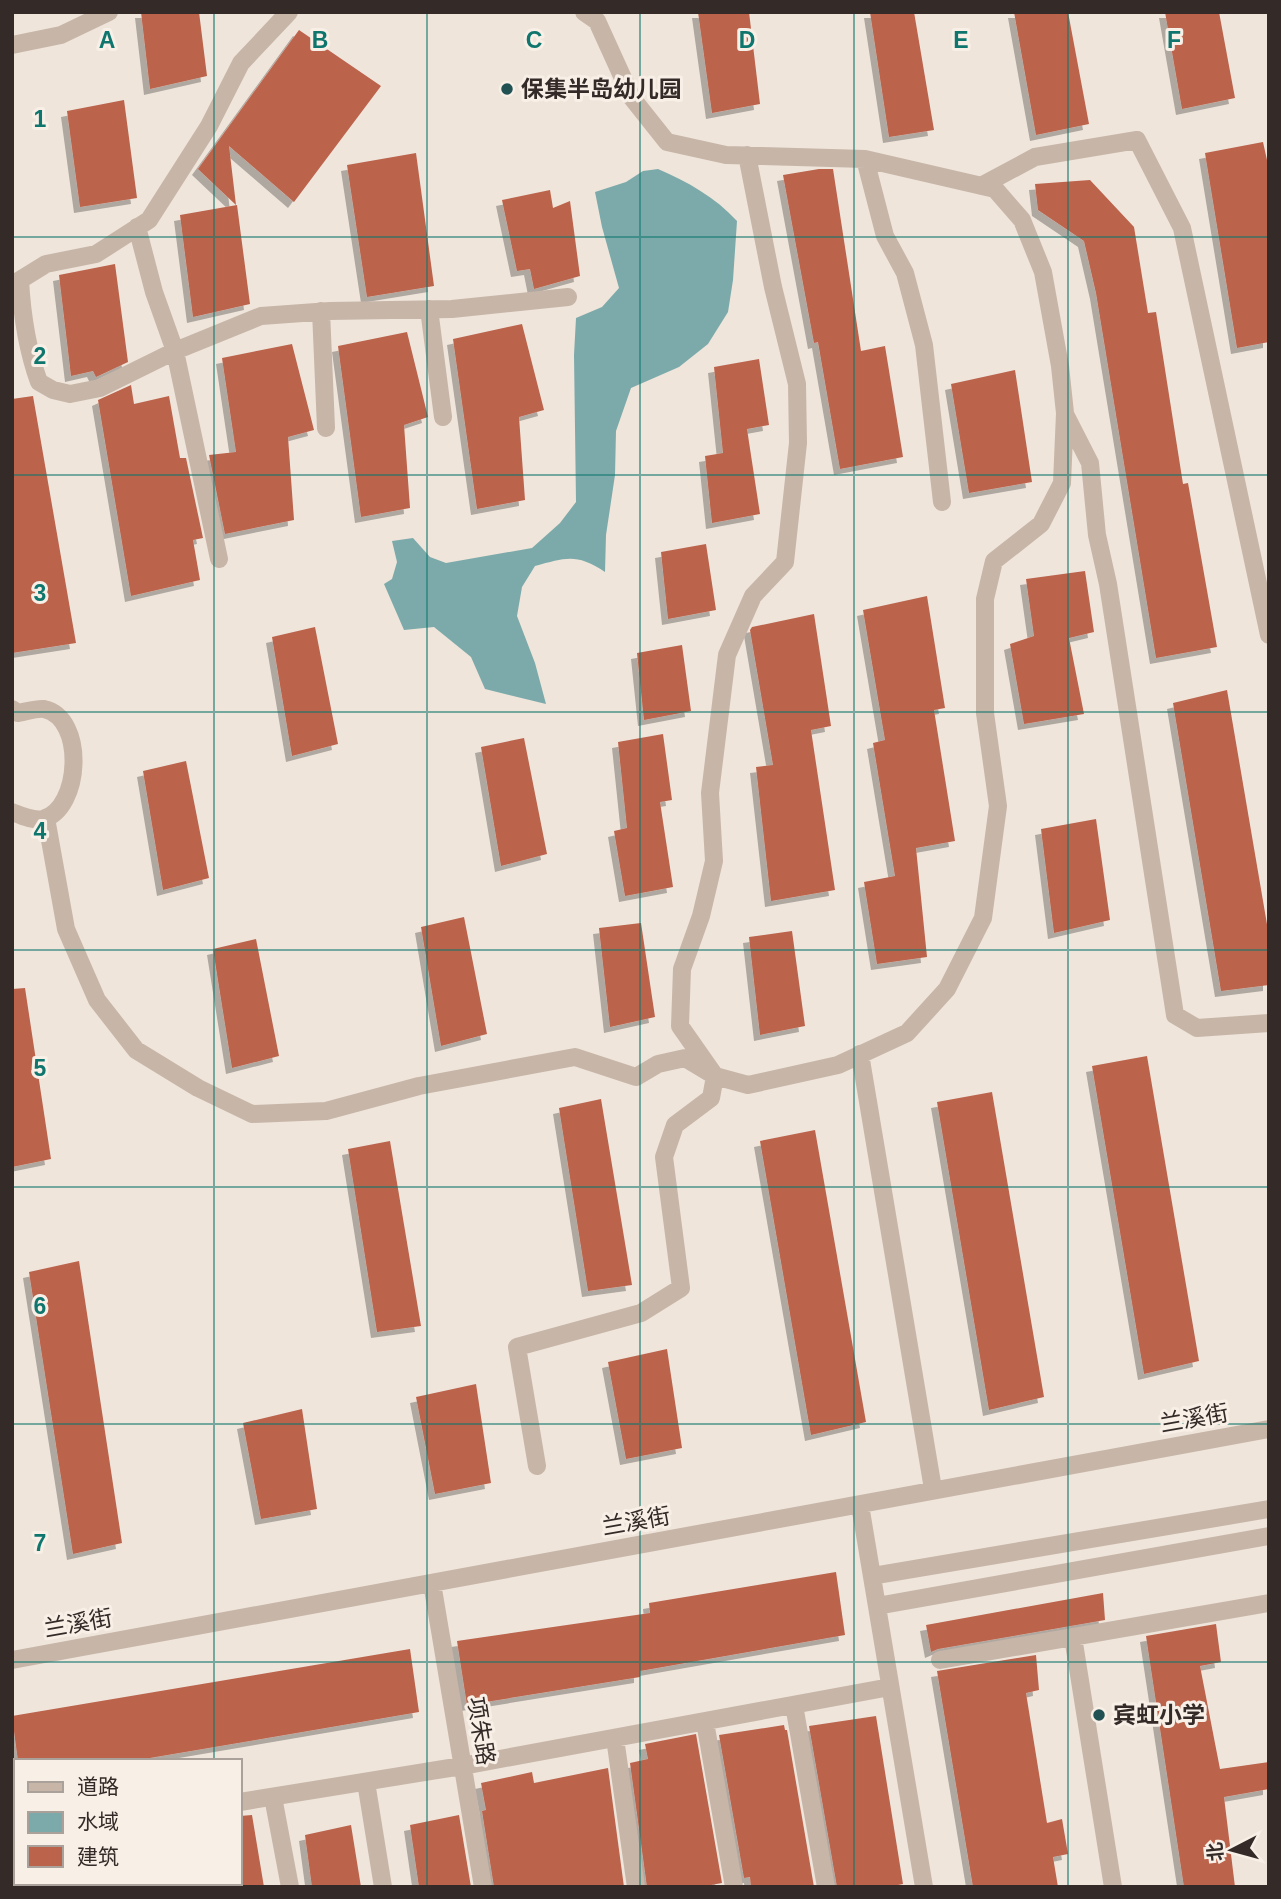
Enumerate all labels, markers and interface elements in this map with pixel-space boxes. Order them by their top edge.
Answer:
text: A [99,27,115,53]
text: B [312,27,328,53]
text: C [526,27,542,53]
text: D [739,27,755,53]
text: E [953,27,969,53]
text: F [1167,27,1181,53]
place label: 保集半岛幼儿园 [521,76,682,102]
marker: 保集半岛幼儿园 [499,81,515,97]
text: 1 [34,106,47,132]
text: 2 [34,343,46,369]
text: 3 [34,580,46,606]
text: 4 [34,818,47,844]
text: 5 [34,1055,47,1081]
text: 6 [34,1293,46,1319]
street label: 兰溪街 [1158,1399,1230,1437]
street label: 兰溪街 [600,1502,672,1540]
text: 7 [34,1530,46,1556]
street label: 兰溪街 [42,1604,114,1642]
street label: 项朱路 [463,1695,499,1767]
place label: 宾虹小学 [1113,1702,1205,1728]
marker: 宾虹小学 [1091,1707,1107,1723]
legend [14,1759,242,1885]
text: 道路 [77,1775,119,1798]
text: 水域 [77,1810,119,1833]
north arrow [1197,1815,1267,1885]
text: 北 [1204,1841,1227,1862]
text: 建筑 [77,1845,119,1868]

